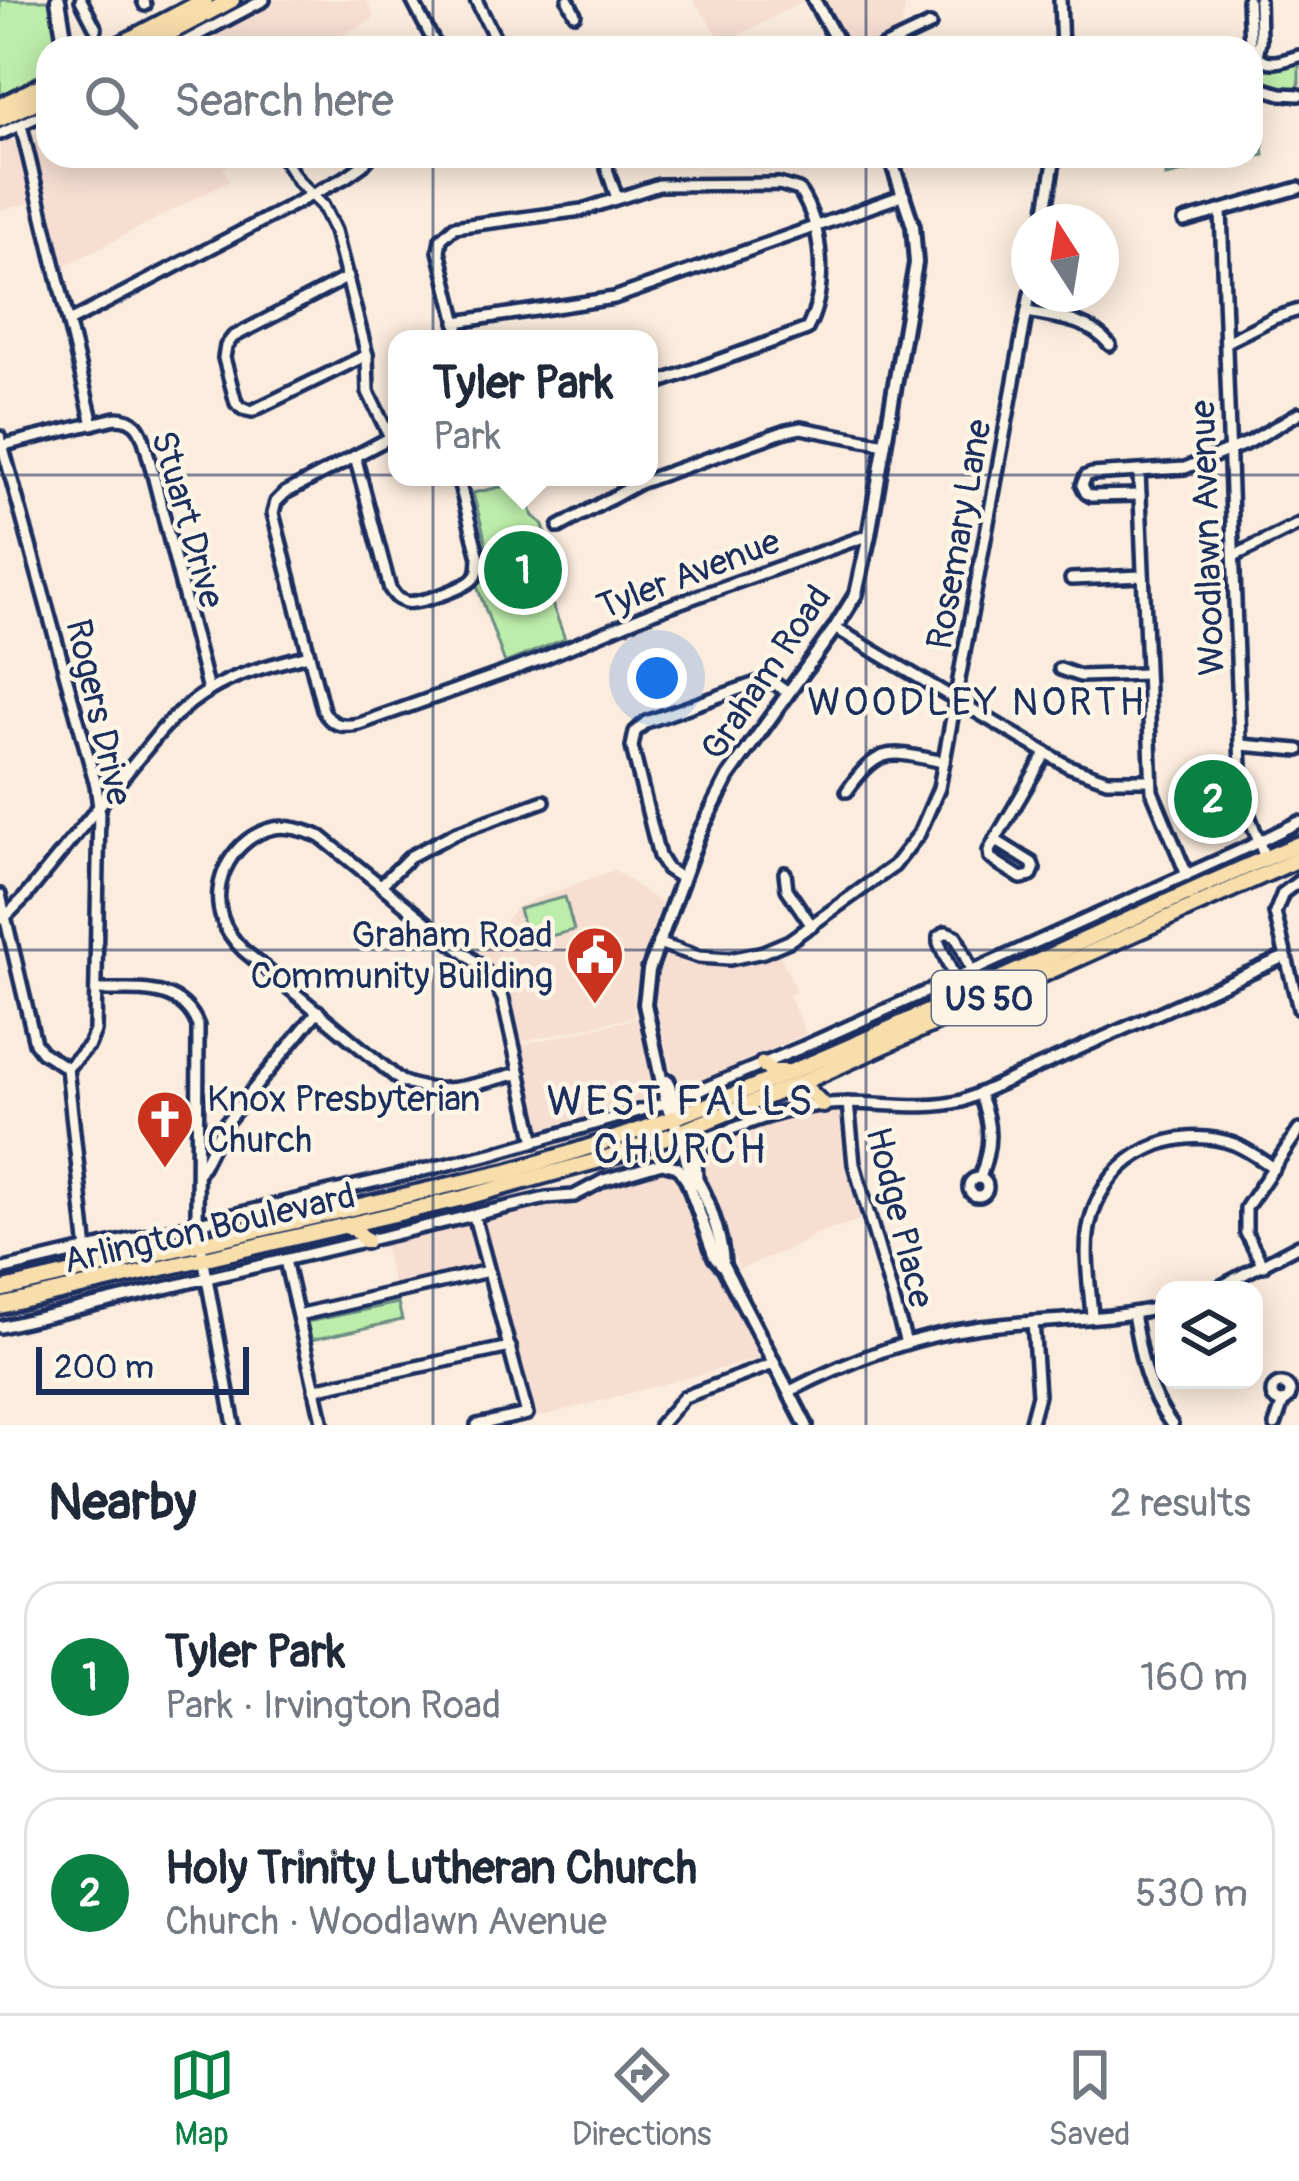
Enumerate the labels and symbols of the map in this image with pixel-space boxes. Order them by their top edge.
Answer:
north arrow [1011,204,1119,312]
street label: Woodlawn Avenue [1180,399,1235,676]
street label: Rosemary Lane [917,416,1002,653]
street label: Stuart Drive [141,426,234,614]
street label: Tyler Avenue [591,519,786,630]
pin: 1 [484,525,562,615]
street label: Graham Road [691,577,841,769]
street label: Rogers Drive [55,615,142,810]
your location [627,648,687,708]
district label: WOODLEY NORTH [807,678,1147,727]
pin: 2 [1174,754,1252,844]
place label: Graham Road Community Building [250,913,553,999]
public building icon: Graham Road Community Building [564,924,626,1006]
road number: US 50 [932,971,1046,1025]
district label: WEST FALLS CHURCH [546,1076,816,1176]
place label: Knox Presbyterian Church [207,1077,480,1163]
church icon: Knox Presbyterian Church [134,1088,196,1170]
street label: Hodge Place [855,1122,944,1313]
street label: Arlington Boulevard [59,1173,359,1284]
scale bar [36,1341,249,1394]

